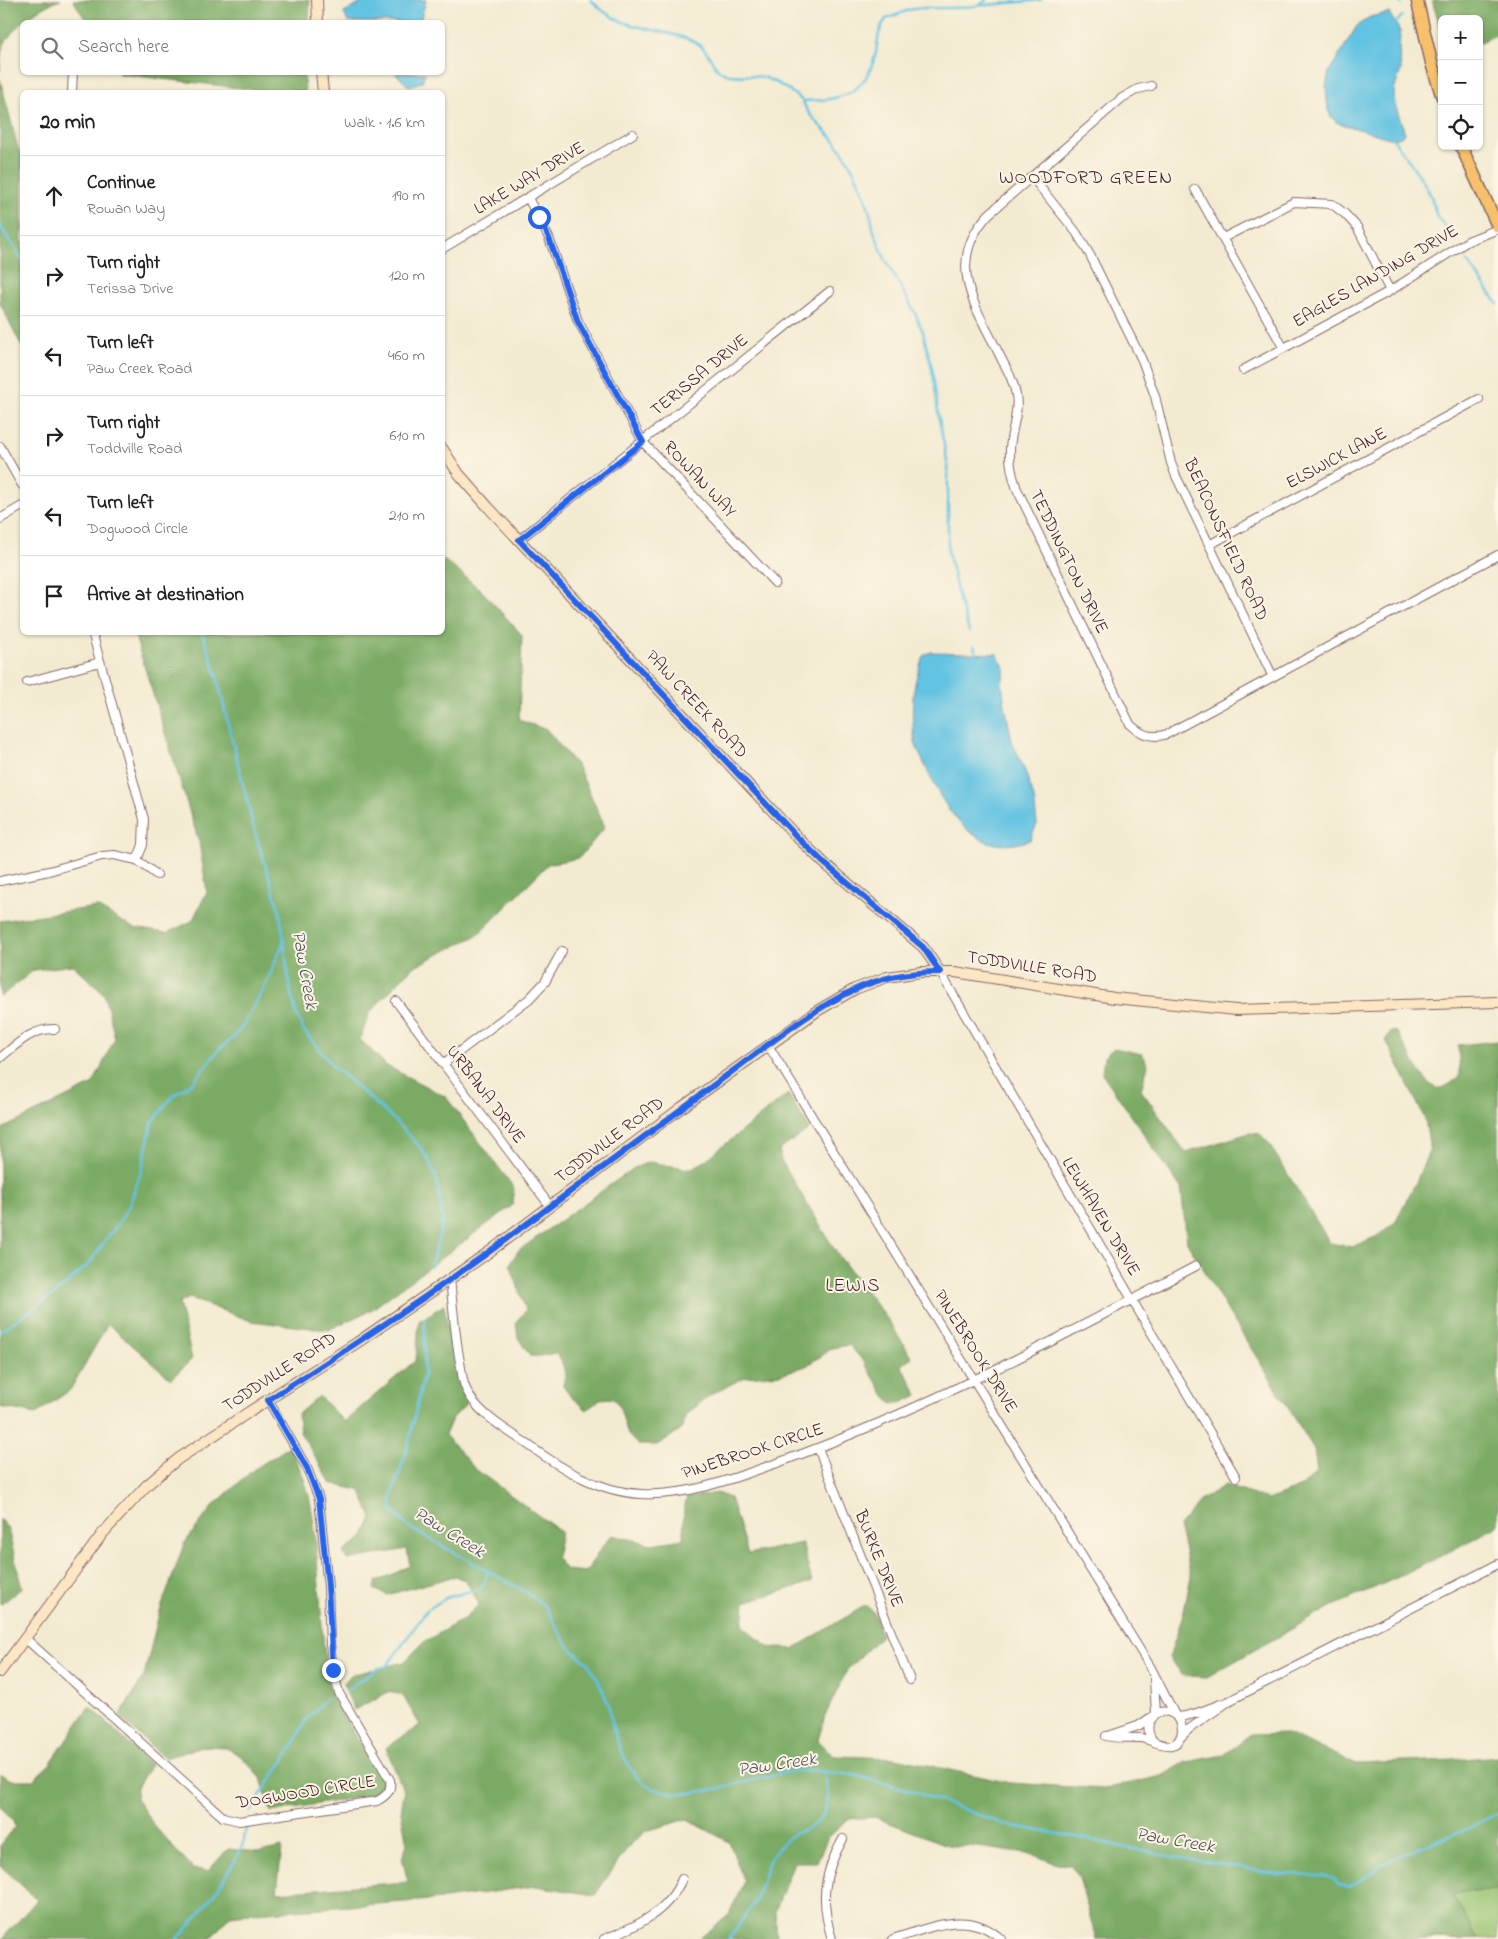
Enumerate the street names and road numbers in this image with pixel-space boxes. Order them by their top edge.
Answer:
street label: LAKE WAY DRIVE [470,136,591,222]
street label: EAGLES LANDING DRIVE [1288,219,1464,335]
street label: TERISSA DRIVE [645,328,755,424]
street label: ELSWICK LANE [1282,421,1392,497]
street label: ROWAN WAY [656,436,742,525]
street label: BEACONSFIELD ROAD [1176,454,1274,625]
street label: TEDDINGTON DRIVE [1022,486,1114,638]
street label: PAW CREEK ROAD [639,645,753,765]
street label: TODDVILLE ROAD [965,945,1099,991]
street label: URBANA DRIVE [439,1040,531,1150]
street label: TODDVILLE ROAD [550,1091,670,1191]
street label: LEWHAVEN DRIVE [1054,1153,1146,1282]
street label: PINEBROOK DRIVE [926,1285,1024,1419]
street label: TODDVILLE ROAD [218,1326,342,1420]
street label: PINEBROOK CIRCLE [679,1417,827,1487]
street label: BURKE DRIVE [846,1505,909,1612]
street label: DOGWOOD CIRCLE [233,1769,378,1817]

